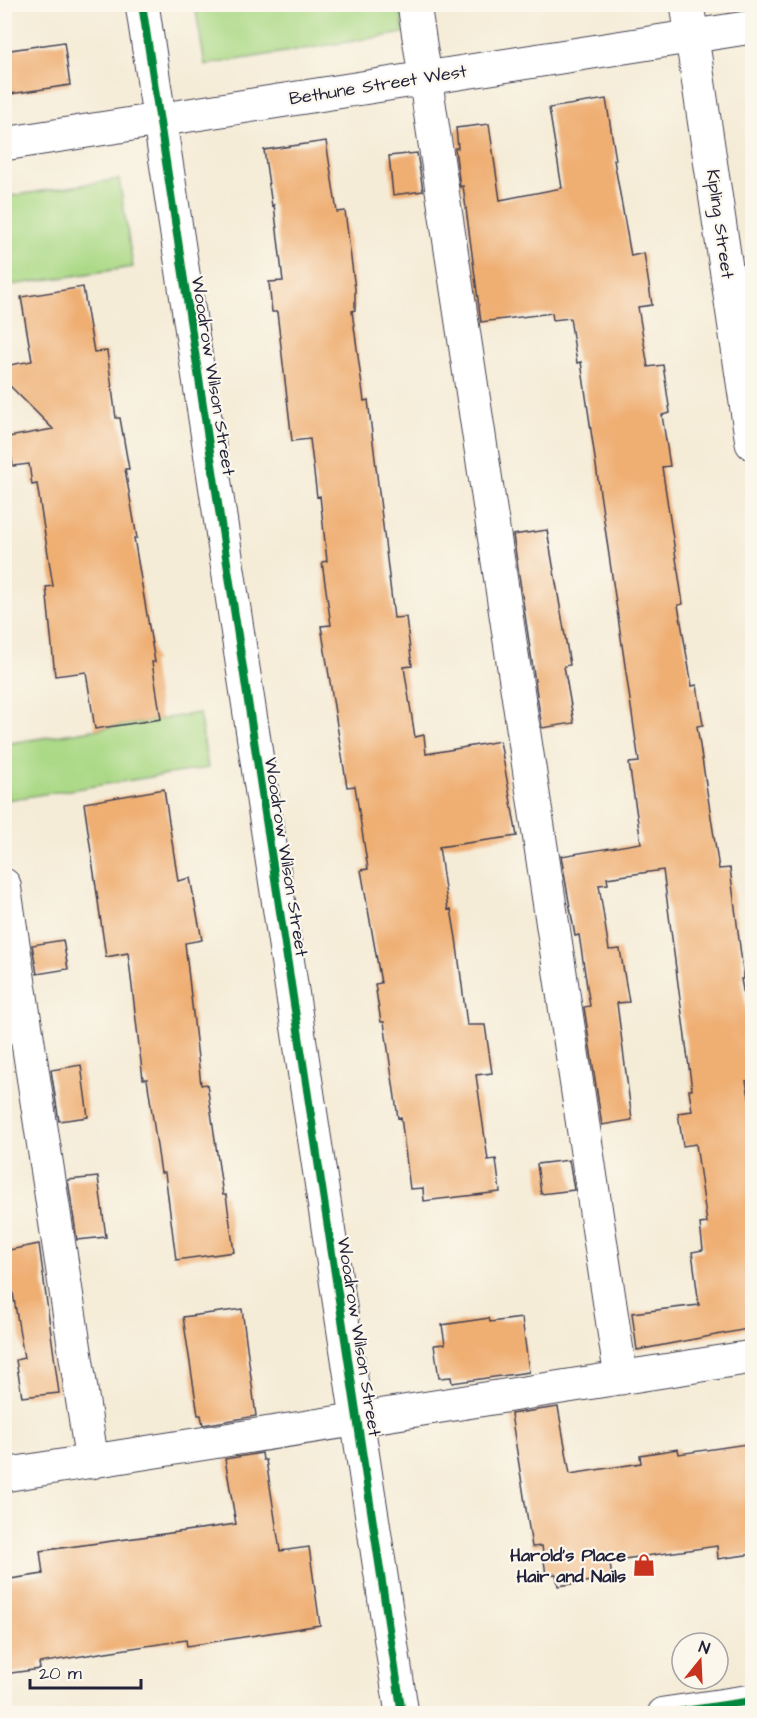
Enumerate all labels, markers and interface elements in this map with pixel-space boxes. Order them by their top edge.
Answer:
street label: Bethune Street West [287,58,469,111]
street label: Kipling Street [699,168,740,281]
street label: Woodrow Wilson Street [185,274,241,478]
street label: Woodrow Wilson Street [258,755,314,959]
street label: Woodrow Wilson Street [331,1235,387,1439]
place label: Harold's Place Hair and Nails [510,1543,626,1589]
shop icon: Harold's Place Hair and Nails [631,1552,657,1578]
north arrow [670,1631,730,1691]
text: N [696,1636,712,1660]
scale bar [30,1652,141,1690]
text: 20 m [39,1661,82,1686]

